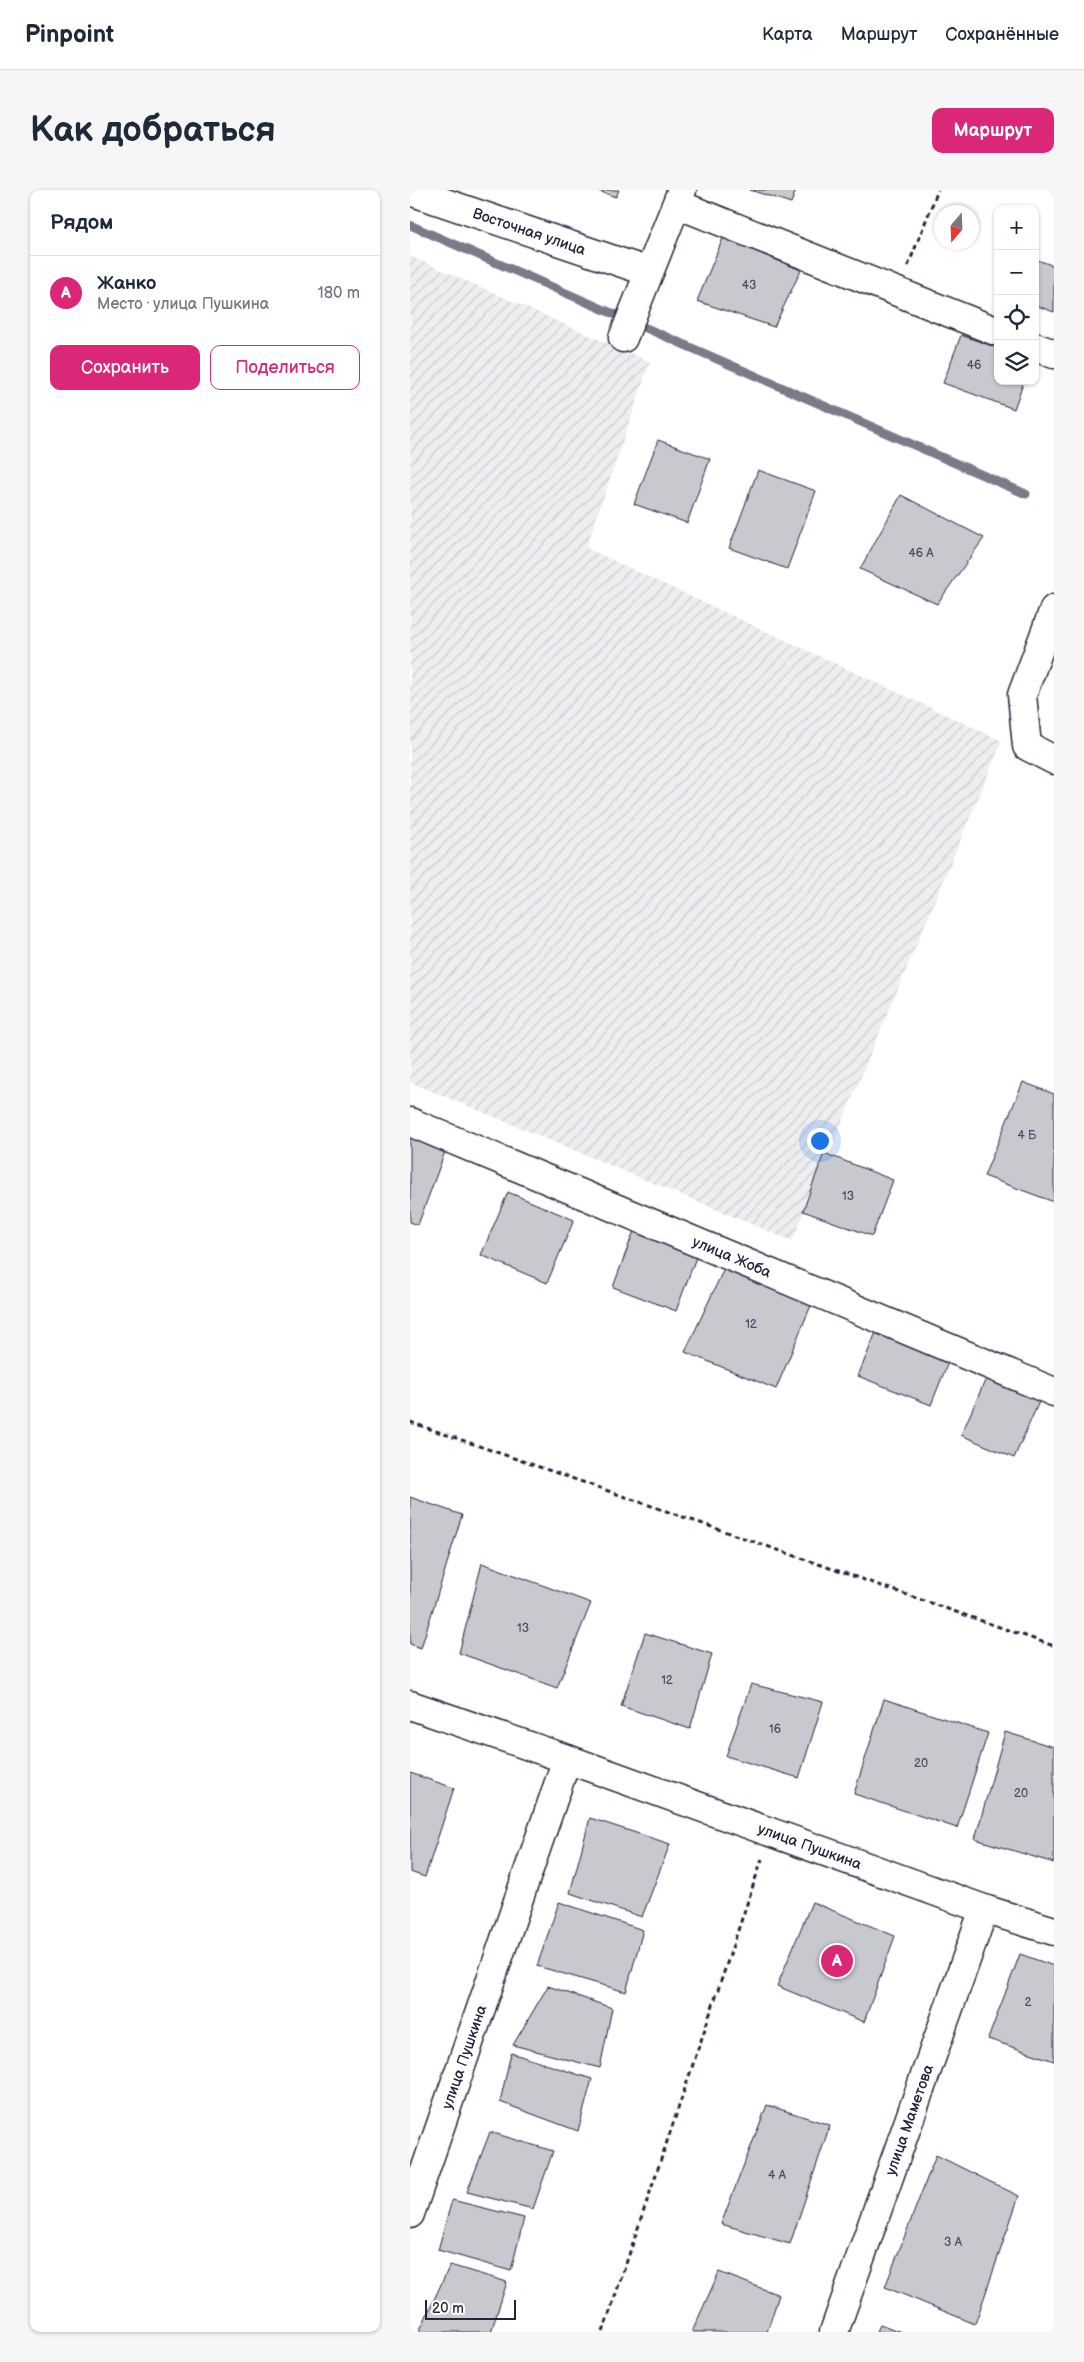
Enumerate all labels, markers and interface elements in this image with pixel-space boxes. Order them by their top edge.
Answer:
text: Pinpoint [25,20,114,49]
text: Карта [762,24,813,45]
text: Маршрут [841,24,917,45]
text: Сохранённые [945,24,1059,45]
button: Маршрут [932,108,1054,153]
text: Как добраться [30,109,276,152]
street label: Восточная улица [470,203,589,259]
north arrow [934,205,979,250]
map controls [994,205,1039,385]
button: + [994,205,1039,250]
text: Рядом [50,210,113,235]
button: − [994,250,1039,295]
text: Жанко [97,272,156,295]
house number: 43 [742,278,756,293]
text: A [61,284,71,303]
text: 180 m [318,284,360,303]
text: Место · улица Пушкина [97,295,269,314]
button: locate [994,295,1039,340]
button: layers [994,340,1039,385]
button: Сохранить [50,345,200,390]
button: Поделиться [210,345,360,390]
house number: 46 [967,358,981,373]
house number: 46 А [908,546,934,561]
your location [807,1128,833,1154]
house number: 4 Б [1018,1128,1037,1143]
house number: 13 [842,1189,854,1204]
street label: улица Жоба [690,1232,774,1282]
house number: 12 [745,1317,757,1332]
house number: 13 [517,1621,529,1636]
house number: 12 [661,1673,673,1688]
house number: 16 [769,1722,781,1737]
house number: 20 [914,1756,928,1771]
house number: 20 [1014,1786,1028,1801]
street label: улица Пушкина [755,1819,864,1874]
pin: A [821,1942,853,1980]
house number: 2 [1024,1995,1032,2010]
street label: улица Пушкина [437,2002,491,2112]
street label: улица Маметова [881,2062,938,2178]
house number: 4 А [768,2168,787,2183]
house number: 3 А [944,2235,963,2250]
scale bar [425,2297,516,2320]
text: 20 m [432,2300,464,2317]

